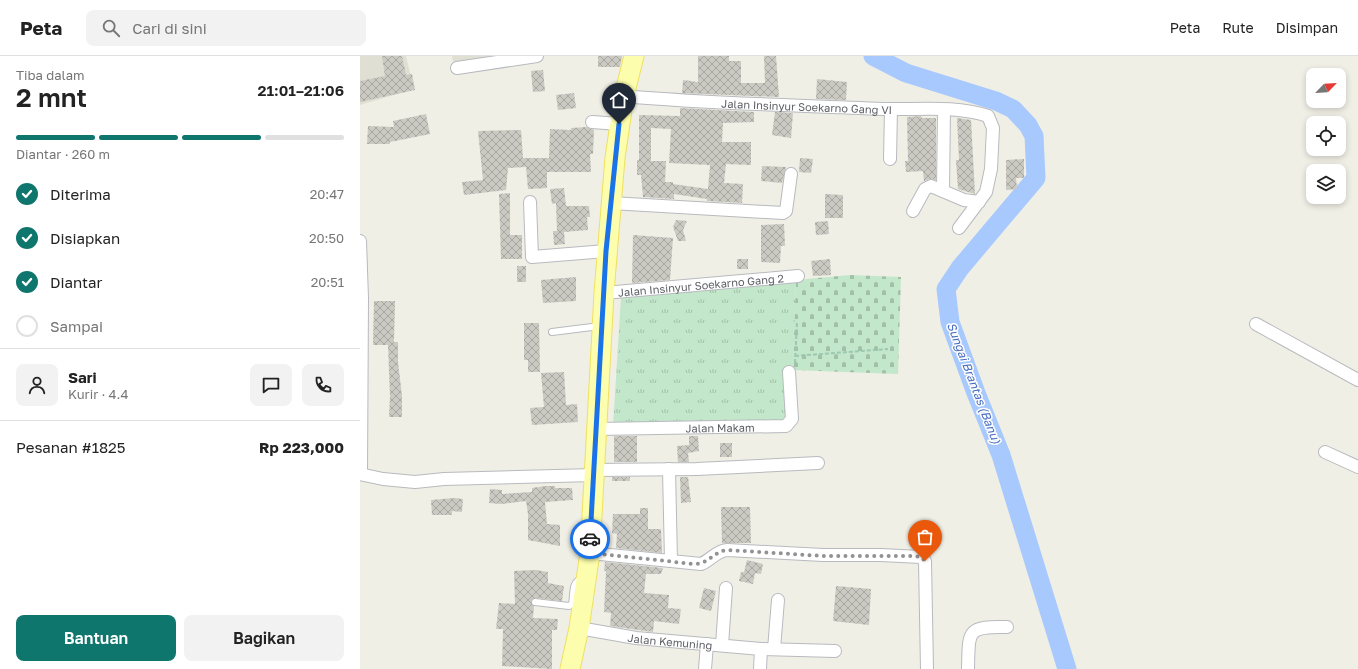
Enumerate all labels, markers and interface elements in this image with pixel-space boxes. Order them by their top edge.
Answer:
search box [86,10,366,46]
text: Peta [20,16,62,39]
icon: search [100,17,122,39]
text: Cari di sini [132,19,207,37]
text: Peta [1170,19,1200,36]
text: Rute [1222,19,1254,36]
text: Disimpan [1276,19,1338,36]
text: Tiba dalam [16,67,84,83]
north arrow [1306,68,1346,108]
map controls [1306,68,1346,204]
text: 21:01–21:06 [258,81,344,99]
text: 2 mnt [16,82,87,113]
pin [602,83,636,124]
icon: home [608,89,630,111]
street label: Jalan Insinyur Soekarno Gang VI [721,96,892,116]
button: locate [1306,116,1346,156]
text: Diantar · 260 m [16,146,110,162]
button: layers [1306,164,1346,204]
icon: check [16,183,38,205]
text: Diterima [50,185,111,203]
text: 20:47 [310,186,344,202]
icon: check [16,227,38,249]
text: Disiapkan [50,229,120,247]
text: 20:50 [309,230,344,246]
icon: check [16,271,38,293]
street label: Jalan Insinyur Soekarno Gang 2 [617,271,784,298]
text: Diantar [50,273,102,291]
text: 20:51 [311,274,344,290]
text: Sampai [50,317,103,335]
water label: Sungai Brantas (Banu) [944,320,1004,446]
button: person [16,364,58,406]
button: chat [250,364,292,406]
button: phone [302,364,344,406]
text: Sari [68,368,97,386]
text: Kurir · 4.4 [68,386,128,402]
street label: Jalan Makam [685,420,755,434]
text: Pesanan #1825 [16,438,126,456]
text: Rp 223,000 [259,438,344,456]
courier [570,519,610,559]
pin [908,520,942,561]
icon: bag [914,526,936,548]
icon: car [579,528,601,550]
button: Bantuan [16,615,176,661]
button: Bagikan [184,615,344,661]
street label: Jalan Kemuning [627,630,713,651]

